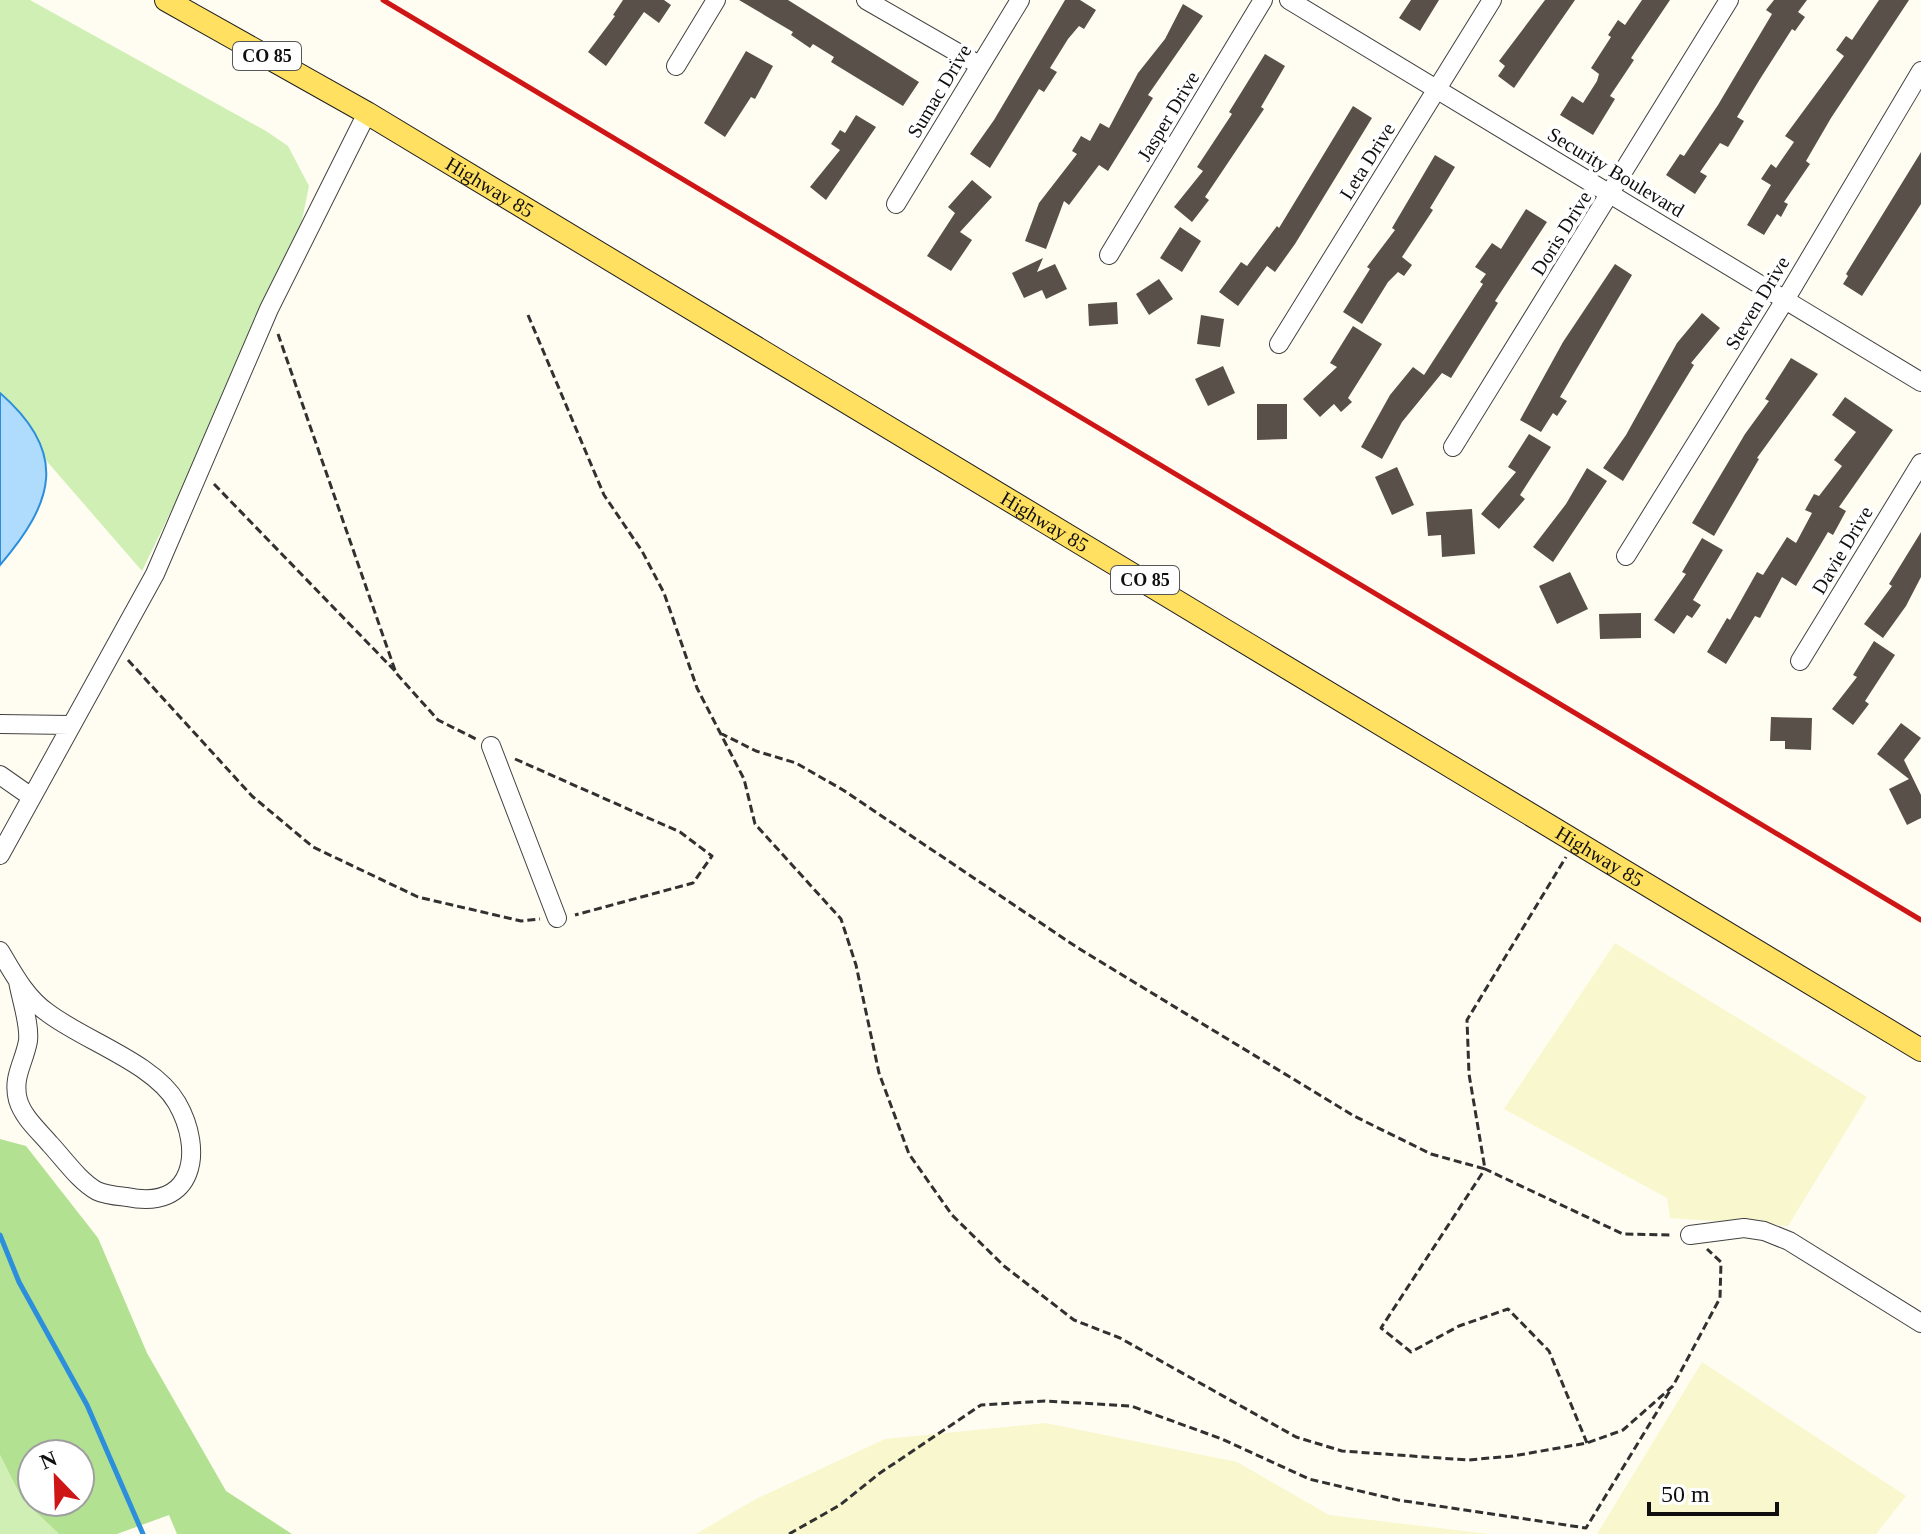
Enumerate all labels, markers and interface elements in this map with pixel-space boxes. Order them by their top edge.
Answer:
street label: Sumac Drive [903,40,976,142]
road number: CO 85 [233,42,301,70]
street label: Jasper Drive [1133,67,1204,165]
street label: Leta Drive [1335,119,1399,203]
street label: Security Boulevard [1543,123,1688,222]
street label: Highway 85 [442,152,538,222]
street label: Doris Drive [1527,187,1596,279]
street label: Steven Drive [1721,252,1794,354]
street label: Highway 85 [997,487,1093,556]
street label: Davie Drive [1807,502,1877,598]
road number: CO 85 [1111,566,1179,594]
street label: Highway 85 [1552,821,1647,891]
north arrow [16,1438,96,1518]
text: N [36,1445,61,1475]
scale bar [1649,1466,1777,1516]
text: 50 m [1661,1481,1710,1507]

